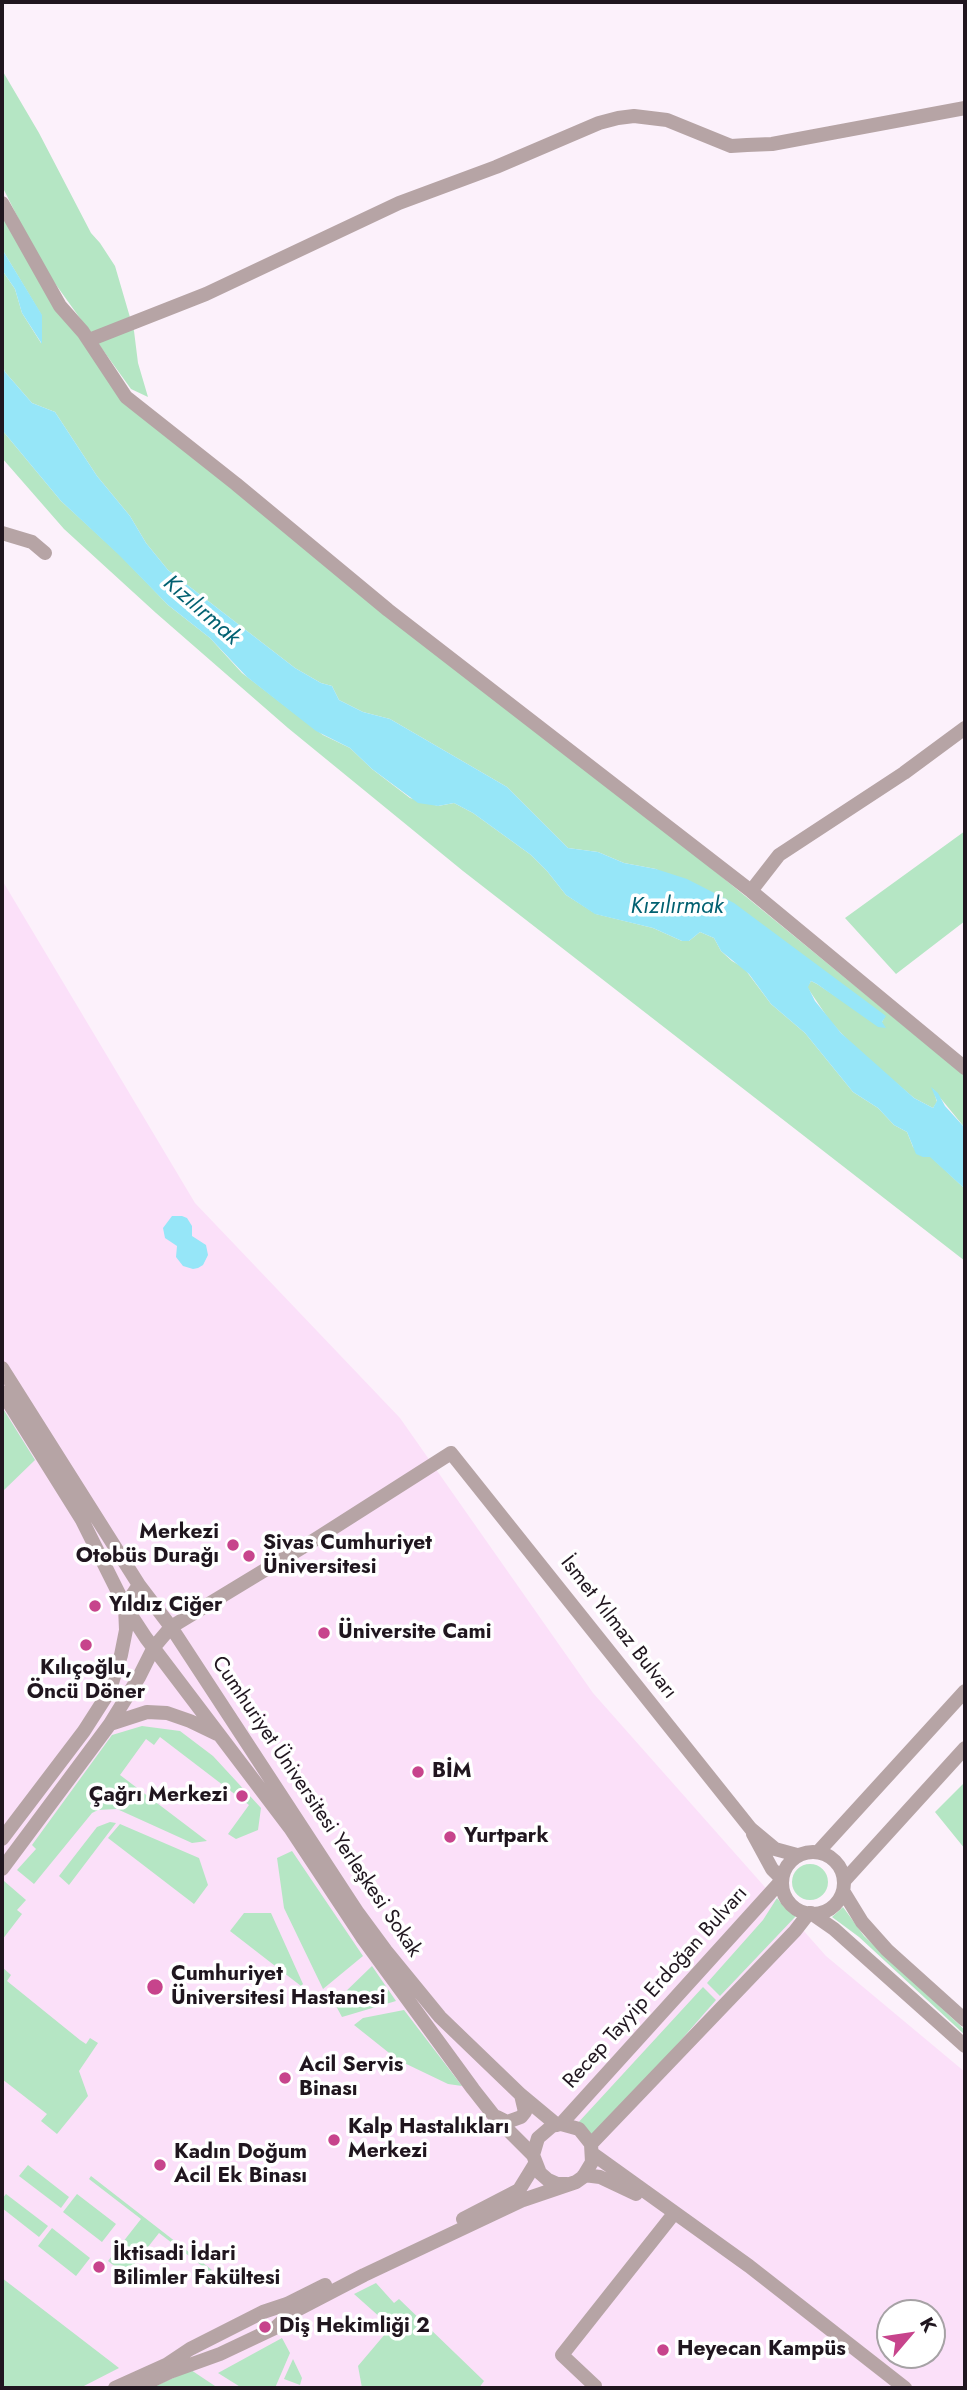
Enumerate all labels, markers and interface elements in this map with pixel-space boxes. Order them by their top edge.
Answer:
water label: Kızılırmak [157,570,245,652]
water label: Kızılırmak [631,893,723,921]
place label: Merkezi Otobüs Durağı [76,1520,219,1570]
place label: Sivas Cumhuriyet Üniversitesi [263,1531,432,1581]
marker: Merkezi Otobüs Durağı [225,1537,241,1553]
marker: Sivas Cumhuriyet Üniversitesi [241,1548,257,1564]
street label: İsmet Yılmaz Bulvarı [554,1551,682,1705]
place label: Yıldız Ciğer [109,1593,223,1619]
marker: Yıldız Ciğer [87,1598,103,1614]
place label: Üniversite Cami [338,1620,491,1646]
marker: Üniversite Cami [316,1625,332,1641]
marker: Kılıçoğlu, Öncü Döner [78,1637,94,1653]
street label: Cumhuriyet Üniversitesi Yerleşkesi Sokak [206,1652,426,1962]
place label: Kılıçoğlu, Öncü Döner [27,1656,145,1706]
place label: BİM [432,1759,471,1785]
marker: BİM [410,1764,426,1780]
place label: Çağrı Merkezi [89,1783,228,1809]
marker: Çağrı Merkezi [234,1788,250,1804]
place label: Yurtpark [464,1824,549,1850]
marker: Yurtpark [442,1829,458,1845]
street label: Recep Tayyip Erdoğan Bulvarı [559,1882,753,2094]
place label: Cumhuriyet Üniversitesi Hastanesi [171,1962,386,2012]
marker: Cumhuriyet Üniversitesi Hastanesi [145,1977,165,1997]
place label: Acil Servis Binası [299,2053,403,2103]
marker: Acil Servis Binası [277,2070,293,2086]
place label: Kalp Hastalıkları Merkezi [348,2115,509,2165]
marker: Kalp Hastalıkları Merkezi [326,2132,342,2148]
place label: Kadın Doğum Acil Ek Binası [174,2140,307,2190]
marker: Kadın Doğum Acil Ek Binası [152,2157,168,2173]
place label: İktisadi İdari Bilimler Fakültesi [113,2242,280,2292]
marker: İktisadi İdari Bilimler Fakültesi [91,2259,107,2275]
north arrow [876,2299,946,2369]
text: K [913,2312,943,2337]
place label: Diş Hekimliği 2 [279,2314,430,2340]
marker: Diş Hekimliği 2 [257,2319,273,2335]
place label: Heyecan Kampüs [677,2337,846,2363]
marker: Heyecan Kampüs [655,2342,671,2358]

